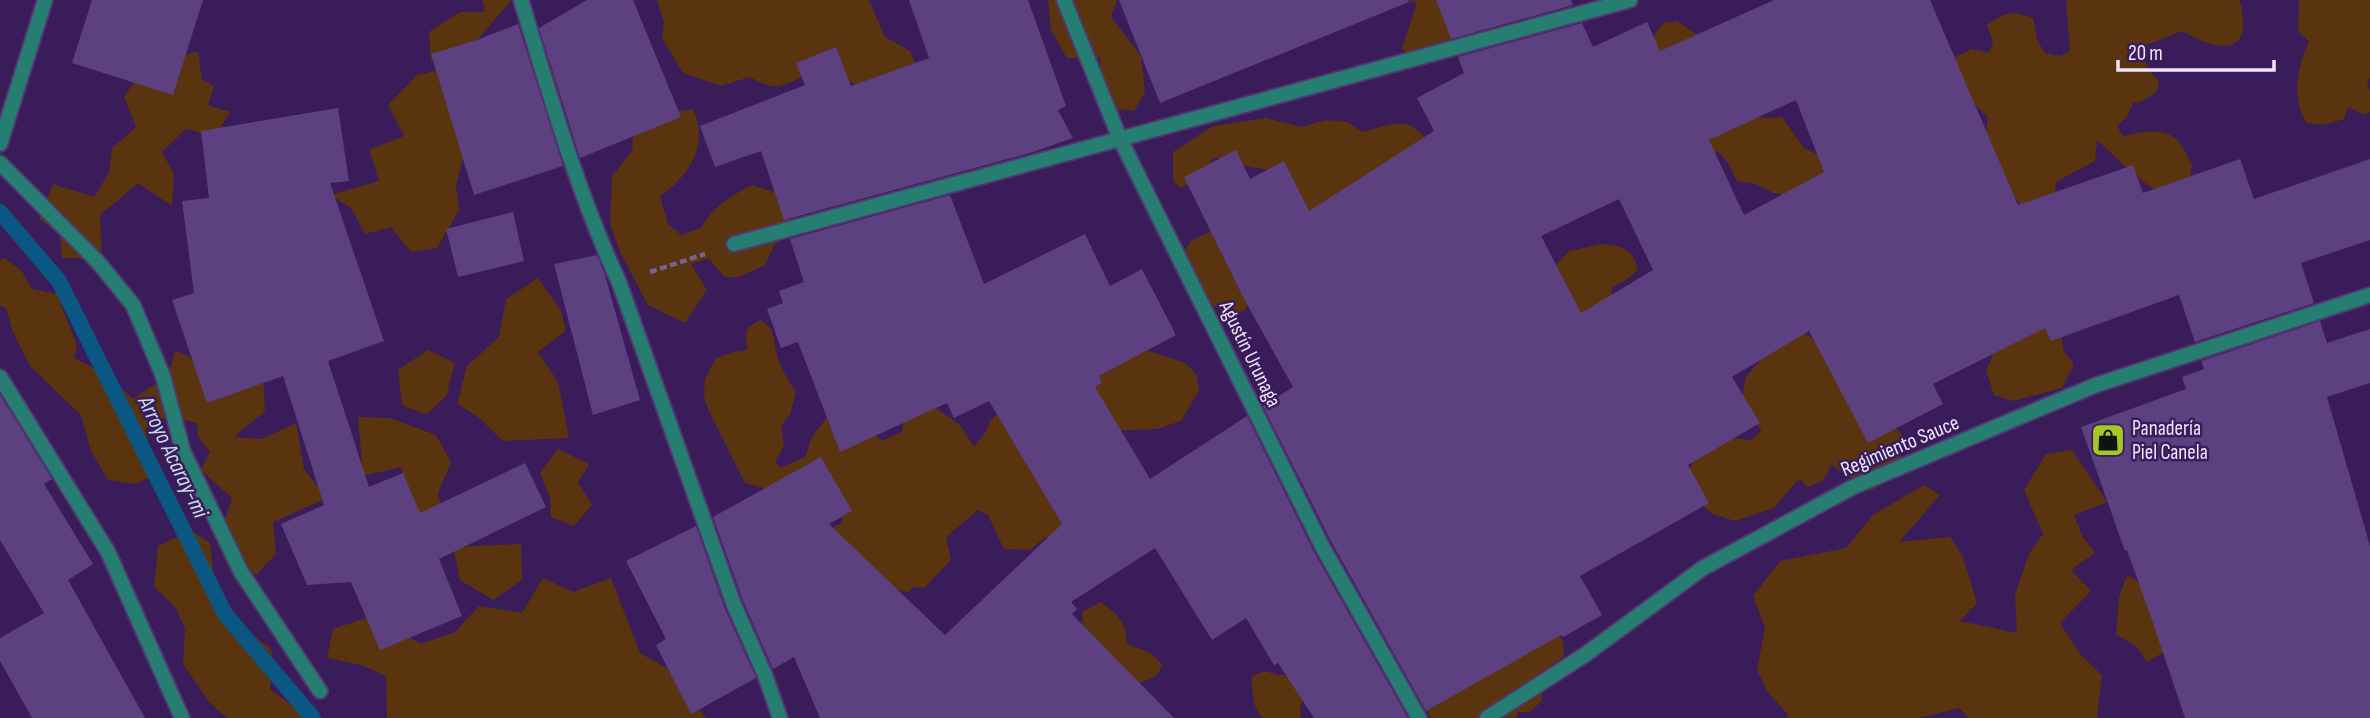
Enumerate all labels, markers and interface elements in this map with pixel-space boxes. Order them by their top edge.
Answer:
scale bar [2118,28,2274,72]
text: 20 m [2128,41,2163,66]
street label: Agustín Urunaga [1213,296,1286,411]
water label: Arroyo Acaray-mi [131,391,215,523]
street label: Regimiento Sauce [1837,410,1963,482]
place label: Panadería Piel Canela [2132,416,2208,465]
shop icon: Panadería Piel Canela [2089,421,2127,459]

